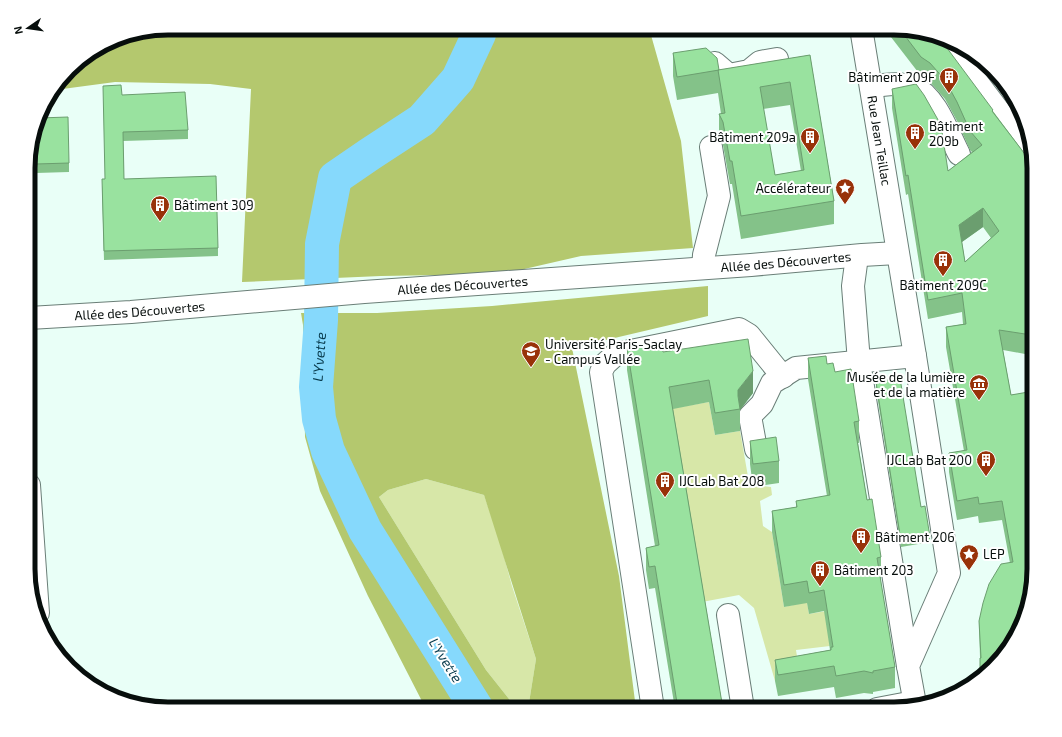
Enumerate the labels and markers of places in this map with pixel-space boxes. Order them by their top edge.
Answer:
building icon: Bâtiment 209F [938,66,960,94]
place label: Bâtiment 209F [848,69,935,85]
place label: Bâtiment 209b [929,118,983,149]
building icon: Bâtiment 209b [904,122,926,150]
building icon: Bâtiment 209a [799,126,821,154]
place label: Bâtiment 209a [709,129,796,145]
place icon: Accélérateur [834,177,856,205]
place label: Accélérateur [756,180,831,196]
building icon: Bâtiment 309 [149,194,171,222]
place label: Bâtiment 309 [174,197,254,213]
building icon: Bâtiment 209C [932,249,954,277]
place label: Bâtiment 209C [899,277,987,293]
place label: Université Paris-Saclay - Campus Vallée [545,336,682,367]
school or university icon: Université Paris-Saclay - Campus Vallée [520,340,542,368]
place label: Musée de la lumière et de la matière [847,369,965,400]
museum icon: Musée de la lumière et de la matière [968,373,990,401]
building icon: IJCLab Bat 200 [975,449,997,477]
place label: IJCLab Bat 200 [887,452,972,468]
building icon: IJCLab Bat 208 [654,470,676,498]
place label: IJCLab Bat 208 [679,473,764,489]
building icon: Bâtiment 206 [850,526,872,554]
place label: Bâtiment 206 [875,529,955,545]
place icon: LEP [958,543,980,571]
place label: LEP [983,546,1005,562]
building icon: Bâtiment 203 [809,559,831,587]
place label: Bâtiment 203 [834,562,914,578]

